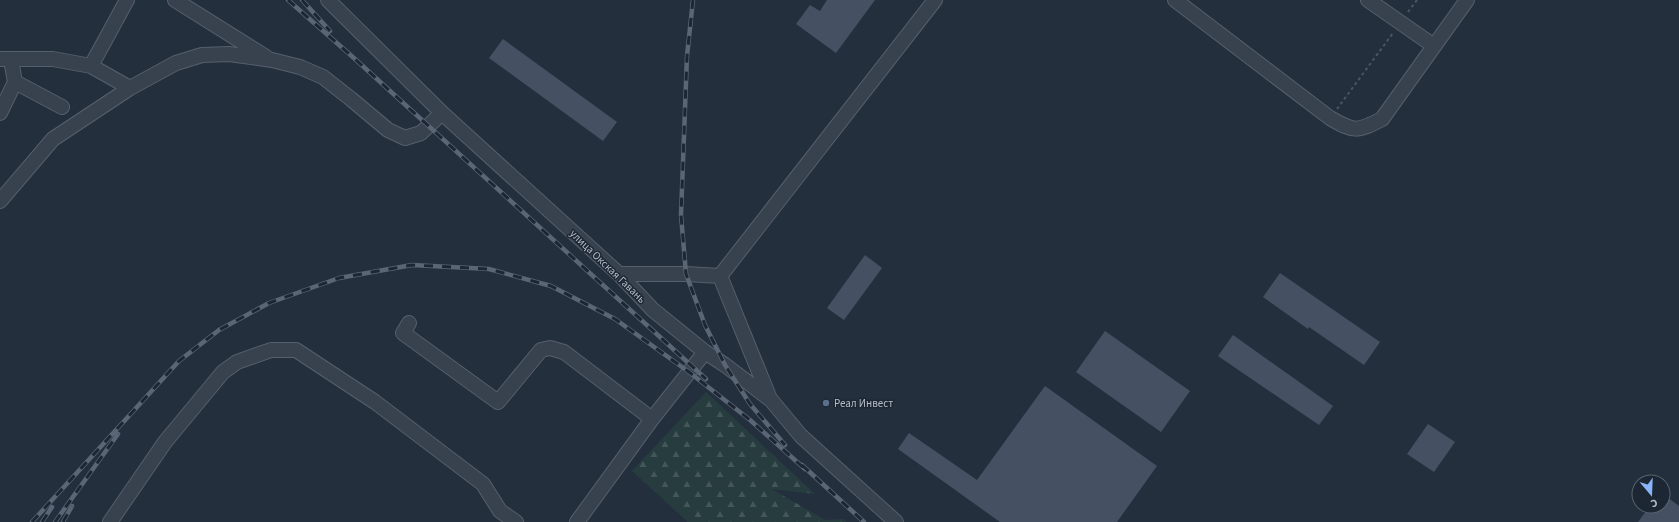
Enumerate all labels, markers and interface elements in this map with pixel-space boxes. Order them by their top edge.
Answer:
street label: улица Окская Гавань [566,226,649,307]
place label: Реал Инвест [834,396,893,411]
marker: Реал Инвест [821,398,831,408]
north arrow [1631,474,1671,514]
text: С [1648,495,1660,511]

